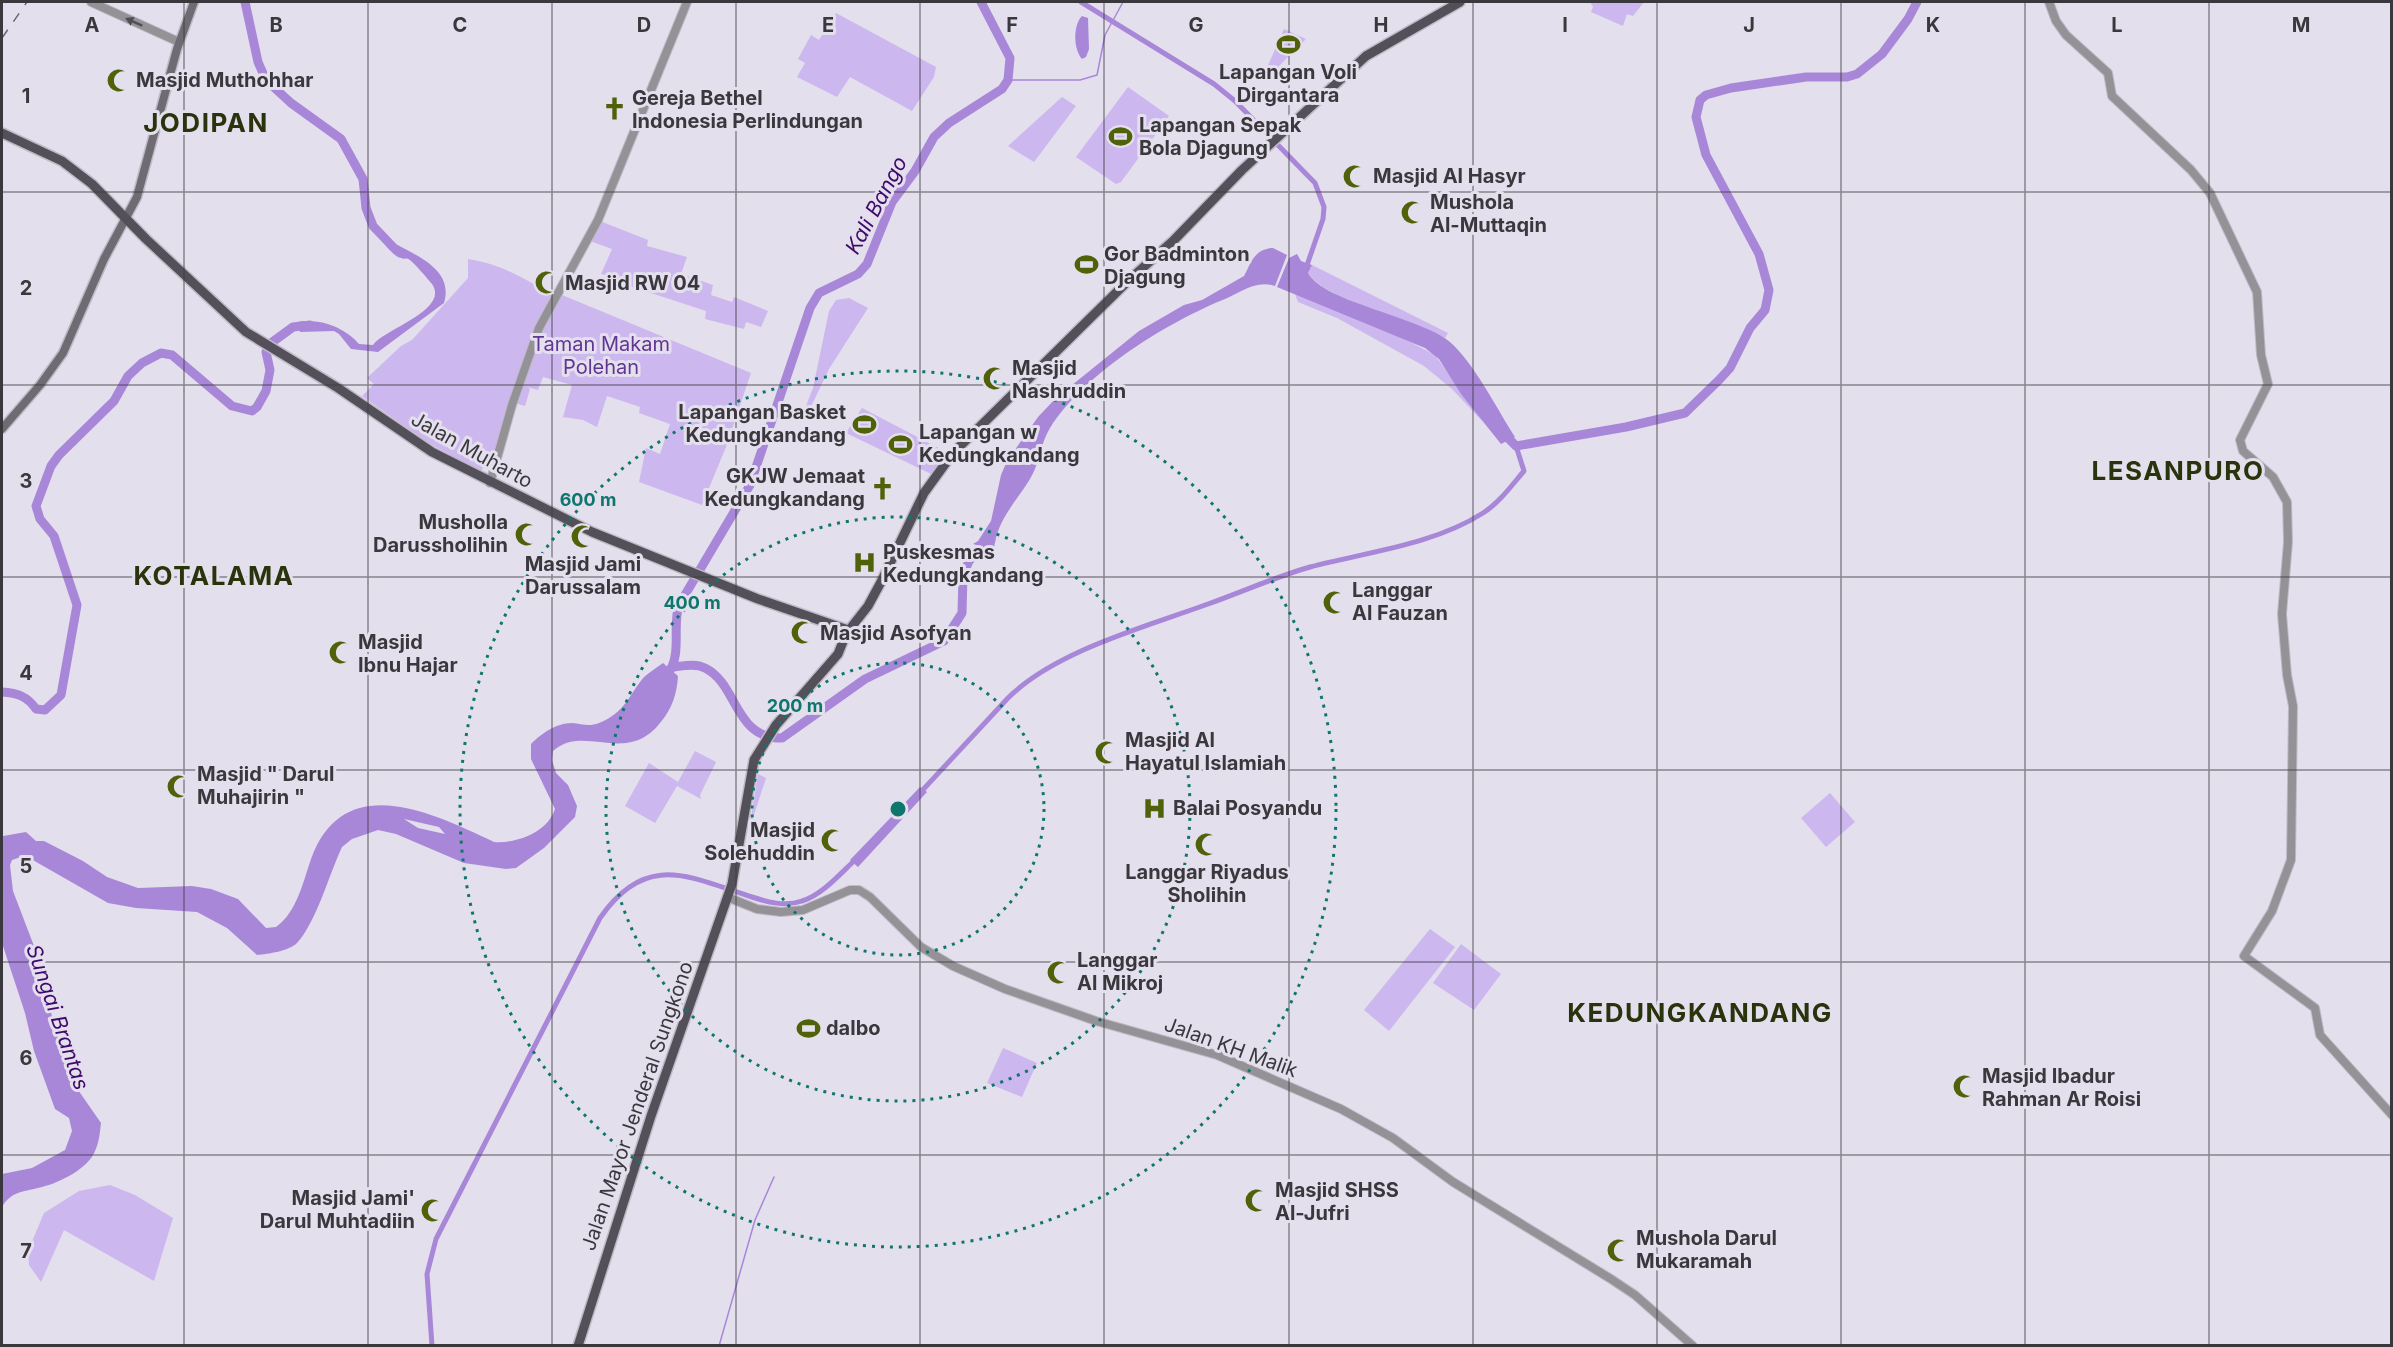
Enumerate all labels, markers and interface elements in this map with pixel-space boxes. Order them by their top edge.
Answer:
text: A [85,13,100,37]
text: B [269,13,283,37]
text: C [453,13,467,37]
text: D [637,13,651,37]
text: E [822,13,834,37]
text: F [1006,13,1018,37]
text: G [1188,13,1204,37]
text: H [1374,13,1388,37]
text: I [1562,13,1568,37]
text: J [1743,13,1755,37]
text: K [1926,13,1940,37]
text: L [2111,13,2123,37]
text: M [2292,13,2310,37]
one-way arrow [126,18,143,27]
sports icon: Lapangan Voli Dirgantara [1275,32,1301,58]
place label: Lapangan Voli Dirgantara [1219,60,1357,107]
mosque icon: Masjid Muthohhar [105,67,131,93]
place label: Masjid Muthohhar [136,68,313,92]
text: 1 [22,84,30,108]
place label: Gereja Bethel Indonesia Perlindungan [632,86,863,133]
church icon: Gereja Bethel Indonesia Perlindungan [601,96,627,122]
district label: JODIPAN [143,107,269,138]
place label: Lapangan Sepak Bola Djagung [1139,113,1302,160]
sports icon: Lapangan Sepak Bola Djagung [1108,124,1134,150]
water label: Kali Bango [840,152,912,258]
mosque icon: Masjid Al Hasyr [1342,163,1368,189]
place label: Masjid Al Hasyr [1373,164,1526,188]
place label: Mushola Al-Muttaqin [1430,190,1547,237]
mosque icon: Mushola Al-Muttaqin [1399,200,1425,226]
place label: Gor Badminton Djagung [1104,242,1250,289]
sports icon: Gor Badminton Djagung [1073,252,1099,278]
mosque icon: Masjid RW 04 [534,270,560,296]
place label: Masjid RW 04 [565,271,700,295]
text: 2 [20,276,32,300]
park label: Taman Makam Polehan [532,332,670,379]
place label: Masjid Nashruddin [1012,356,1126,403]
mosque icon: Masjid Nashruddin [981,366,1007,392]
place label: Lapangan Basket Kedungkandang [678,400,846,447]
street label: Jalan Muharto [407,407,537,493]
sports icon: Lapangan Basket Kedungkandang [851,411,877,437]
place label: Lapangan w Kedungkandang [919,420,1080,467]
sports icon: Lapangan w Kedungkandang [888,431,914,457]
district label: LESANPURO [2092,455,2264,486]
place label: GKJW Jemaat Kedungkandang [704,464,865,511]
text: 3 [20,469,32,493]
church icon: GKJW Jemaat Kedungkandang [870,475,896,501]
text: 600 m [560,489,616,510]
place label: Musholla Darussholihin [373,510,508,557]
mosque icon: Musholla Darussholihin [513,521,539,547]
mosque icon: Masjid Jami Darussalam [570,523,596,549]
place label: Puskesmas Kedungkandang [883,540,1044,587]
hospital icon: Puskesmas Kedungkandang [852,550,878,576]
place label: Masjid Jami Darussalam [525,552,641,599]
district label: KOTALAMA [133,560,295,591]
place label: Langgar Al Fauzan [1352,578,1448,625]
mosque icon: Langgar Al Fauzan [1321,589,1347,615]
text: 400 m [663,592,721,613]
mosque icon: Masjid Asofyan [789,620,815,646]
place label: Masjid Asofyan [820,621,972,645]
place label: Masjid Ibnu Hajar [358,630,458,677]
mosque icon: Masjid Ibnu Hajar [327,640,353,666]
text: 4 [19,661,33,685]
text: 200 m [767,695,823,716]
place label: Masjid Al Hayatul Islamiah [1125,728,1286,775]
mosque icon: Masjid Al Hayatul Islamiah [1094,739,1120,765]
place label: Masjid " Darul Muhajirin " [197,762,334,809]
mosque icon: Masjid " Darul Muhajirin " [166,773,192,799]
hospital icon: Balai Posyandu [1142,795,1168,821]
place label: Balai Posyandu [1173,796,1322,820]
centre of rings [888,799,908,819]
place label: Masjid Solehuddin [704,818,815,865]
mosque icon: Masjid Solehuddin [820,828,846,854]
mosque icon: Langgar Riyadus Sholihin [1194,831,1220,857]
text: 5 [20,854,32,878]
place label: Langgar Riyadus Sholihin [1125,860,1289,907]
water label: Sungai Brantas [21,941,95,1093]
place label: Langgar Al Mikroj [1077,948,1163,995]
street label: Jalan Mayor Jenderal Sungkono [576,958,698,1254]
mosque icon: Langgar Al Mikroj [1046,959,1072,985]
district label: KEDUNGKANDANG [1567,997,1833,1028]
street label: Jalan KH Malik [1161,1012,1301,1082]
sports icon: dalbo [795,1015,821,1041]
place label: dalbo [826,1016,881,1040]
text: 6 [20,1046,33,1070]
place label: Masjid Ibadur Rahman Ar Roisi [1982,1064,2141,1111]
mosque icon: Masjid Ibadur Rahman Ar Roisi [1951,1074,1977,1100]
place label: Masjid SHSS Al-Jufri [1275,1178,1399,1225]
place label: Masjid Jami' Darul Muhtadiin [260,1186,415,1233]
mosque icon: Masjid SHSS Al-Jufri [1244,1188,1270,1214]
mosque icon: Masjid Jami' Darul Muhtadiin [420,1197,446,1223]
place label: Mushola Darul Mukaramah [1636,1226,1777,1273]
mosque icon: Mushola Darul Mukaramah [1605,1237,1631,1263]
text: 7 [20,1239,32,1263]

